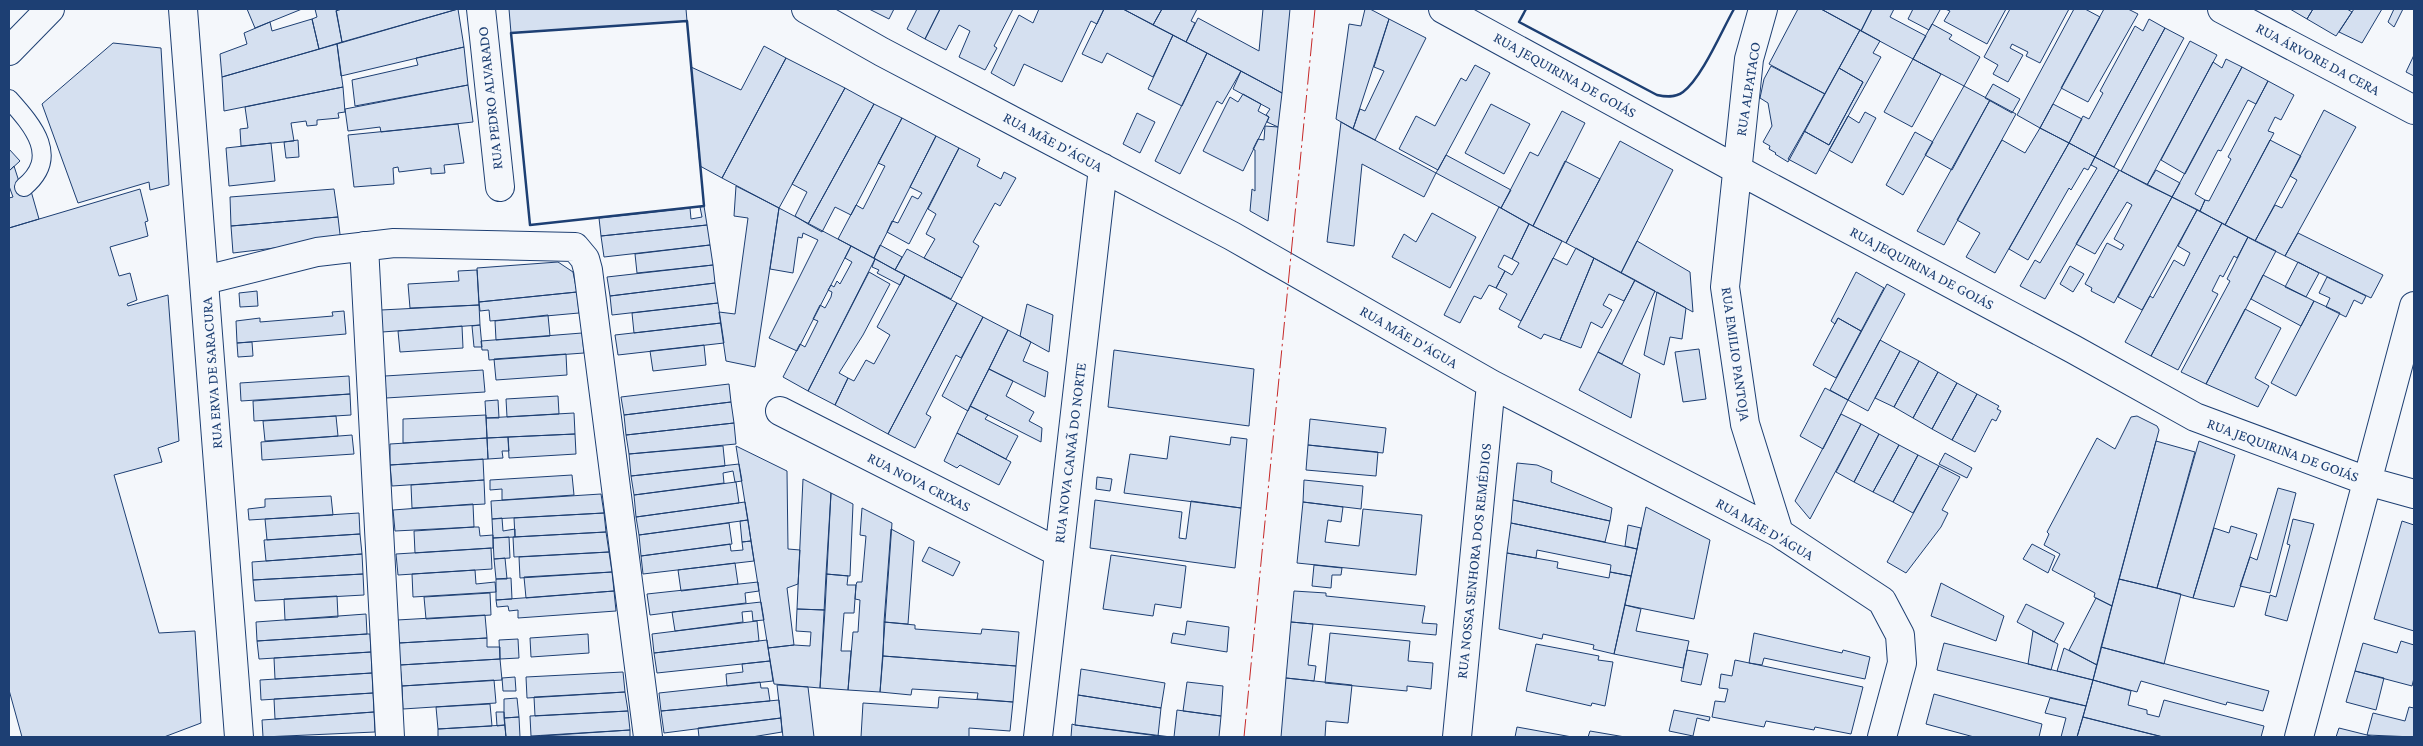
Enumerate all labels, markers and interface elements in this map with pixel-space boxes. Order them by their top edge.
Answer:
street label: RUA ÁRVORE DA CERA [2253,20,2383,99]
street label: RUA PEDRO ALVARADO [475,26,505,170]
street label: RUA JEQUIRINA DE GOIÁS [1491,29,1639,122]
street label: RUA ALPATACO [1733,41,1763,137]
street label: RUA MÃE D'ÁGUA [1001,109,1106,175]
street label: RUA JEQUIRINA DE GOIÁS [1847,223,1997,314]
street label: RUA EMILIO PANTOJA [1718,286,1753,423]
street label: RUA ERVA DE SARACURA [199,296,225,449]
street label: RUA MÃE D'ÁGUA [1357,303,1461,372]
street label: RUA NOVA CANAÃ DO NORTE [1051,362,1089,544]
street label: RUA JEQUIRINA DE GOIÁS [2205,415,2361,486]
street label: RUA NOSSA SENHORA DOS REMÉDIOS [1454,442,1494,680]
street label: RUA NOVA CRIXAS [865,449,973,515]
street label: RUA MÃE D'ÁGUA [1713,495,1817,564]

